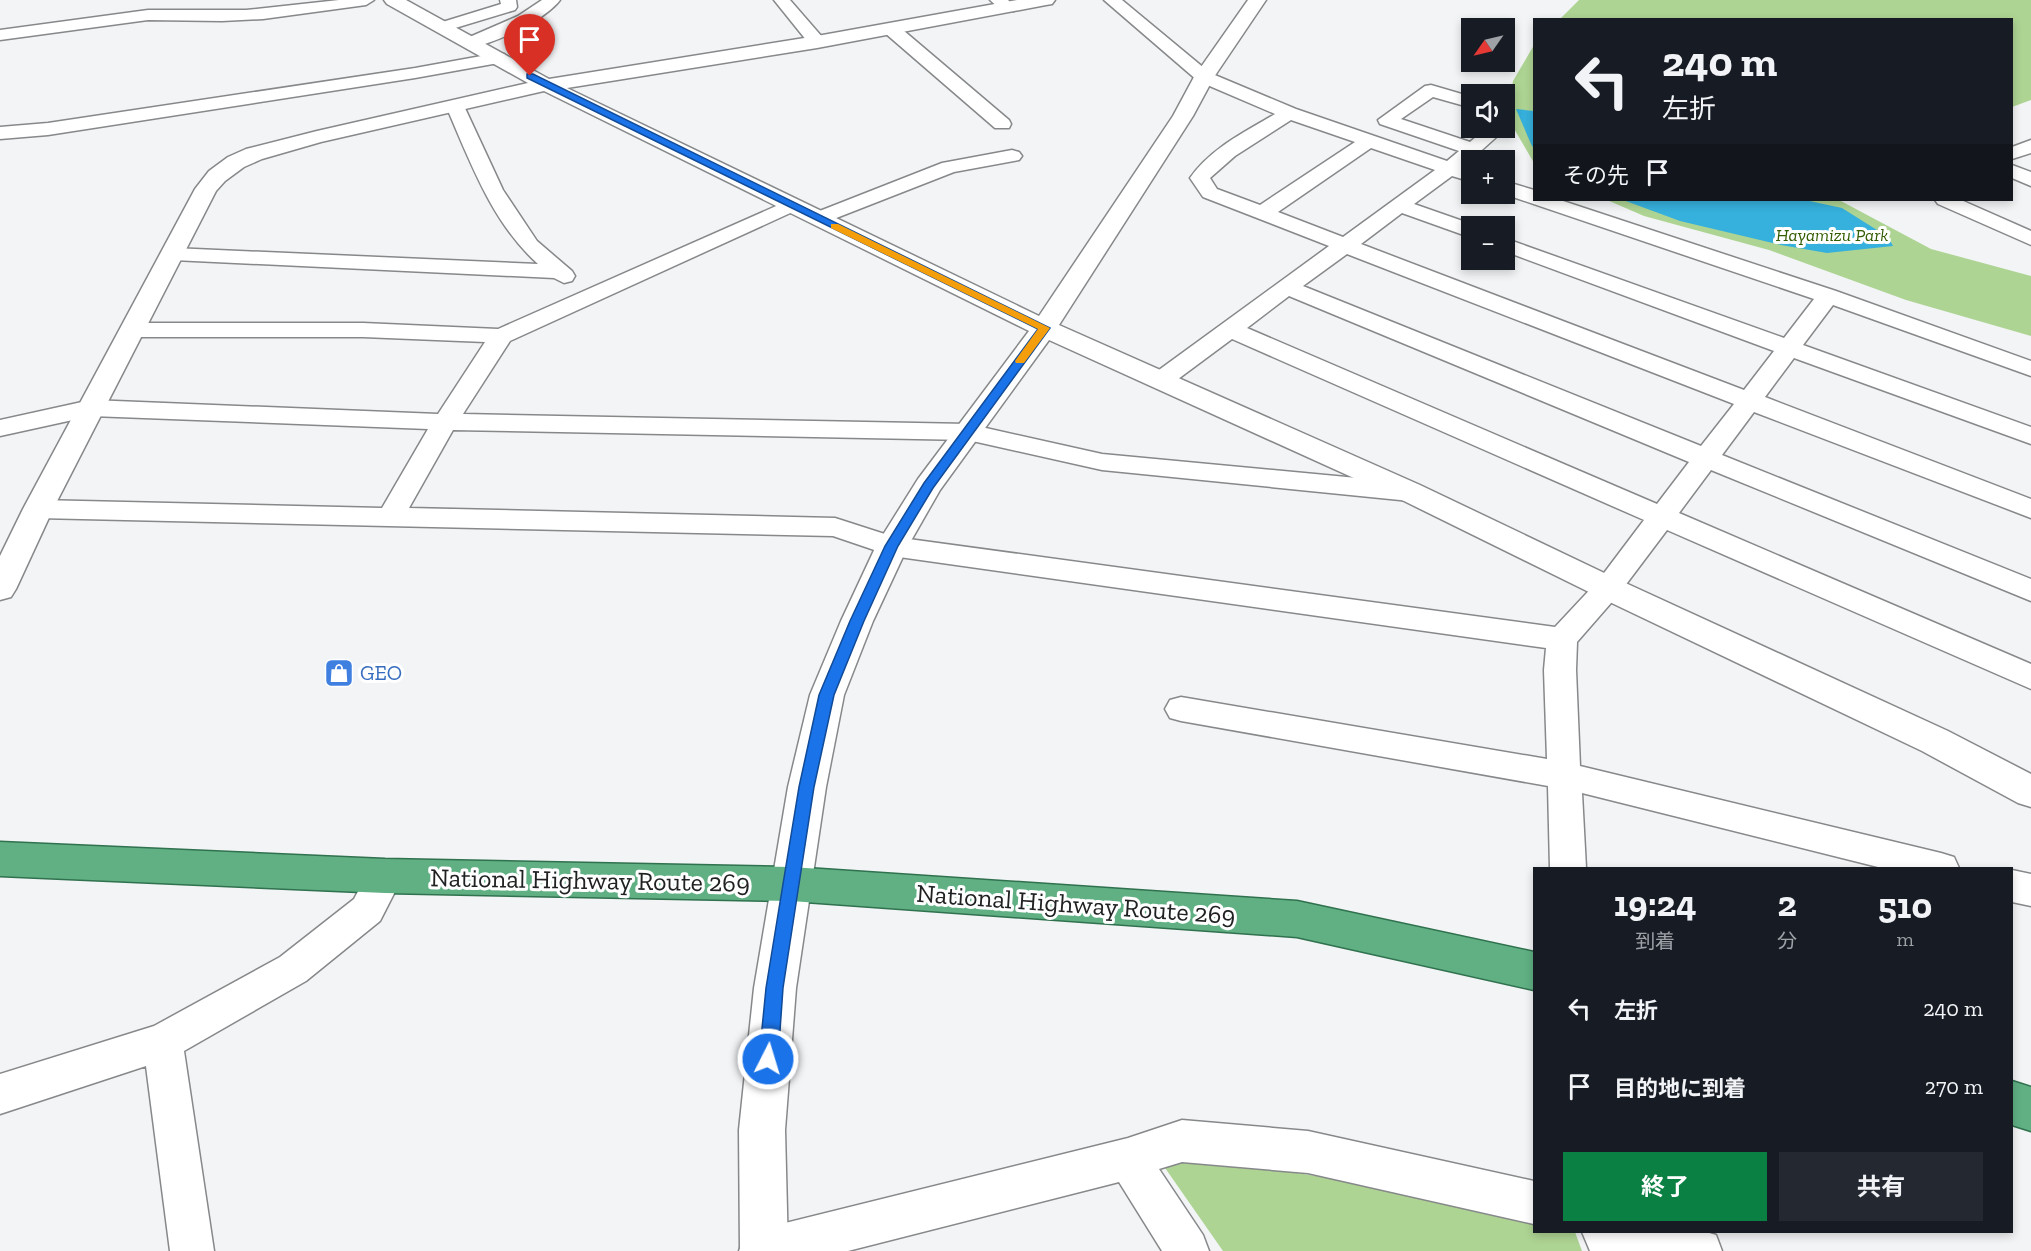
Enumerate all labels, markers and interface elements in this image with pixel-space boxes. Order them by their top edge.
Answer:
pin [504,14,555,76]
north arrow [1461,18,1515,72]
map controls [1461,18,1515,270]
icon: arrive [513,23,546,56]
text: 240 m [1662,36,1777,87]
icon: left [1563,42,1641,120]
button: sound [1461,84,1515,138]
text: 左折 [1662,93,1716,125]
button: + [1461,150,1515,204]
icon: arrive [1641,156,1674,189]
text: その先 [1563,162,1629,189]
button: − [1461,216,1515,270]
park label: Hayamizu Park [1776,224,1888,246]
shop icon: GEO [323,657,355,689]
place label: GEO [360,660,402,685]
street label: National Highway Route 269 [430,861,750,899]
street label: National Highway Route 269 [915,877,1237,931]
text: 19:24 [1614,882,1696,925]
text: 2 [1778,882,1797,925]
text: 510 [1878,884,1932,927]
text: m [1896,927,1914,951]
text: 到着 [1635,929,1675,953]
text: 分 [1777,929,1797,953]
icon: left [1563,992,1596,1025]
text: 240 m [1923,995,1983,1022]
text: 左折 [1614,997,1658,1024]
position arrow [736,1027,800,1091]
icon: arrive [1563,1070,1596,1103]
text: 270 m [1925,1073,1983,1100]
text: 目的地に到着 [1614,1075,1746,1102]
button: 終了 [1563,1152,1767,1221]
button: 共有 [1779,1152,1983,1221]

